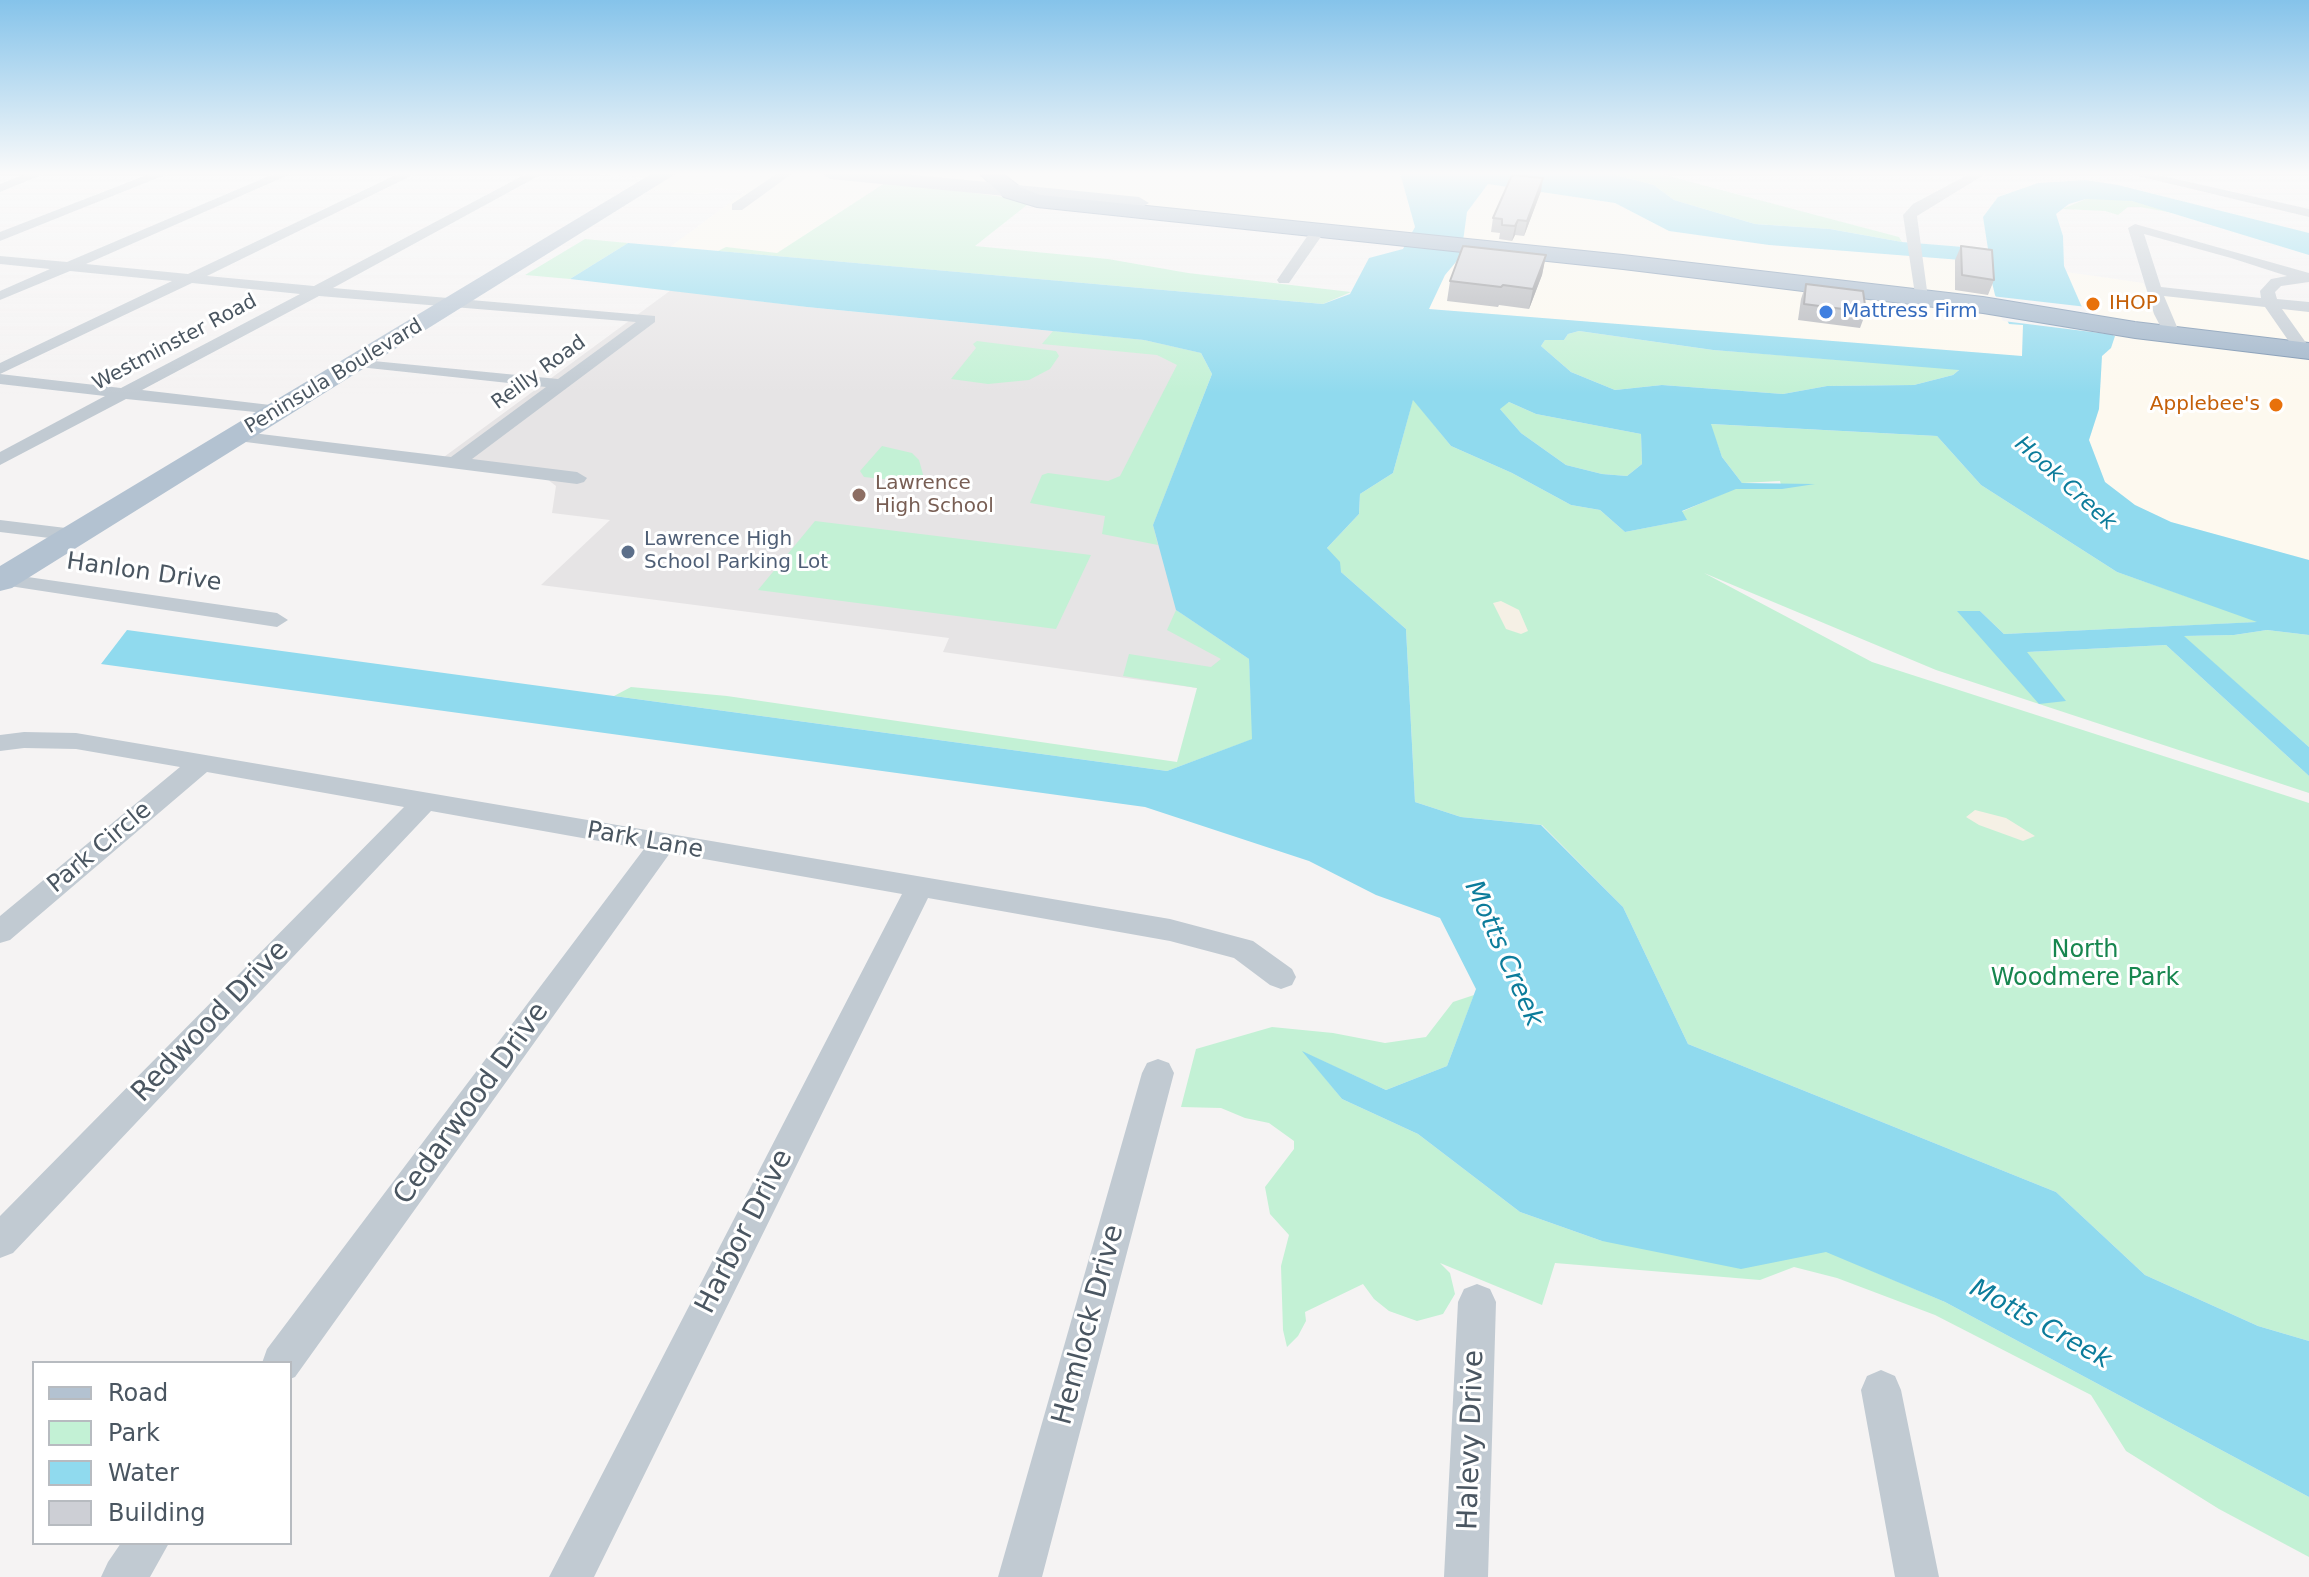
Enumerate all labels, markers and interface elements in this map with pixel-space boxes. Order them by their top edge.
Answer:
street label: Westminster Road [89,290,261,396]
place label: IHOP [2109,292,2158,316]
marker: IHOP [2084,295,2102,313]
place label: Mattress Firm [1842,300,1977,324]
marker: Mattress Firm [1817,303,1835,321]
street label: Peninsula Boulevard [241,314,427,440]
street label: Reilly Road [487,331,591,415]
place label: Applebee's [2150,393,2260,417]
marker: Applebee's [2267,396,2285,414]
water label: Hook Creek [2009,432,2121,536]
place label: Lawrence High School [875,472,994,519]
marker: Lawrence High School [850,486,868,504]
place label: Lawrence High School Parking Lot [644,528,828,575]
marker: Lawrence High School Parking Lot [619,543,637,561]
street label: Hanlon Drive [65,548,223,598]
street label: Park Circle [42,796,158,900]
street label: Park Lane [585,817,705,865]
water label: Motts Creek [1457,876,1549,1032]
street label: Redwood Drive [125,934,297,1110]
park label: North Woodmere Park [1991,937,2179,993]
street label: Cedarwood Drive [387,996,557,1212]
street label: Harbor Drive [689,1144,801,1320]
street label: Hemlock Drive [1046,1221,1132,1429]
water label: Motts Creek [1964,1273,2116,1377]
street label: Halevy Drive [1452,1350,1492,1530]
legend [32,1361,292,1545]
text: Road [108,1379,168,1407]
text: Park [108,1419,160,1447]
text: Water [108,1459,179,1487]
text: Building [108,1499,205,1527]

